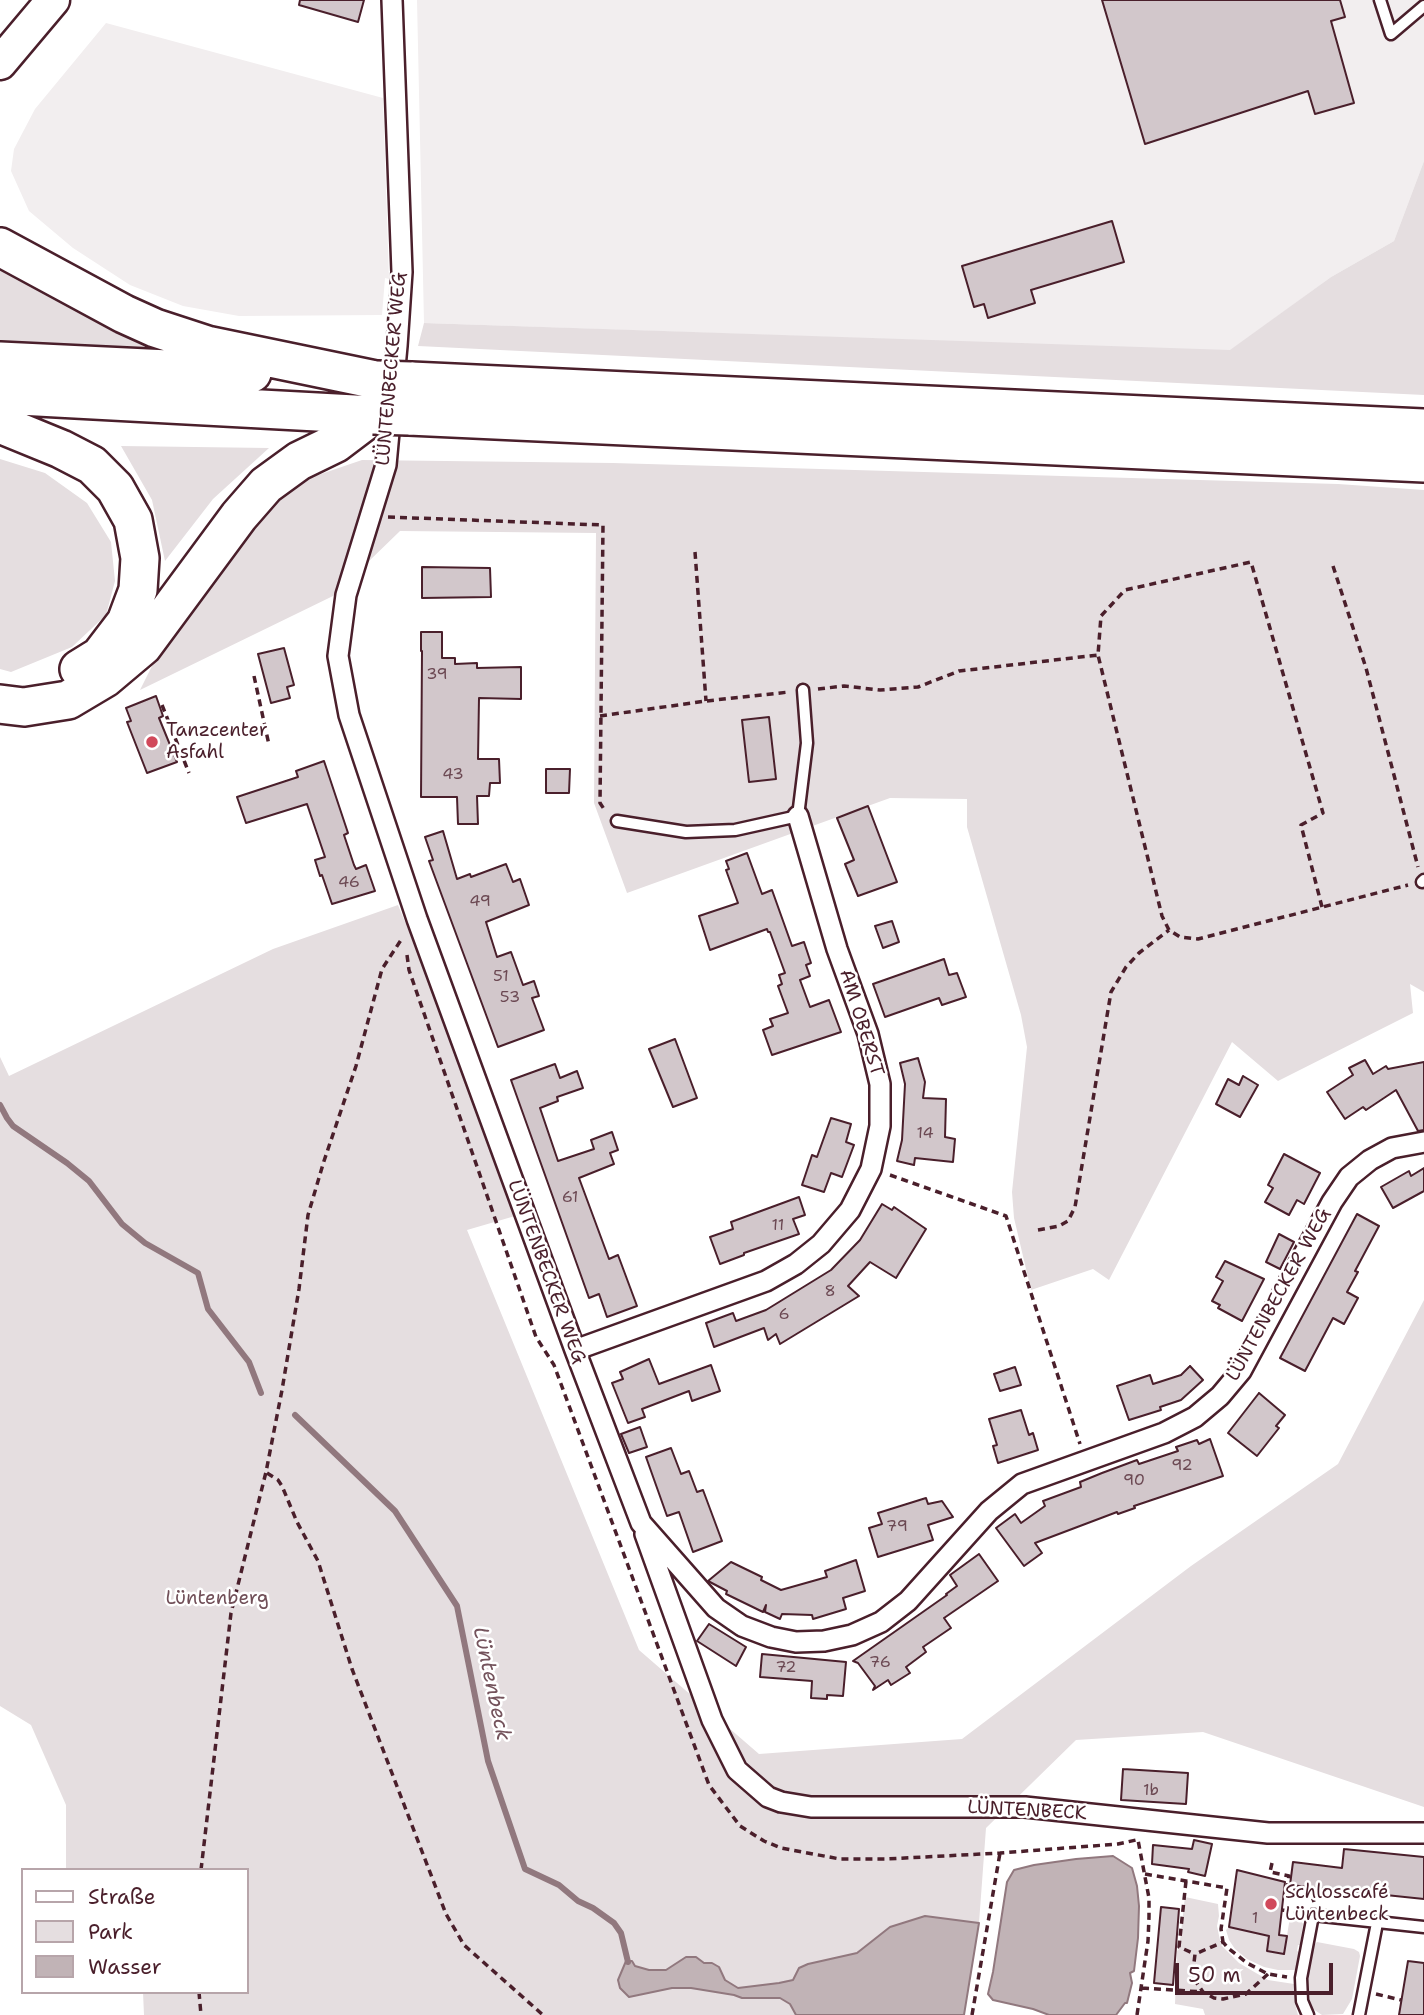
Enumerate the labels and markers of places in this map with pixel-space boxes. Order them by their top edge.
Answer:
place label: Tanzcenter Asfahl [166,720,268,764]
marker: Tanzcenter Asfahl [144,734,160,750]
place label: Schlosscafé Lüntenbeck [1285,1882,1389,1926]
marker: Schlosscafé Lüntenbeck [1263,1896,1279,1912]

